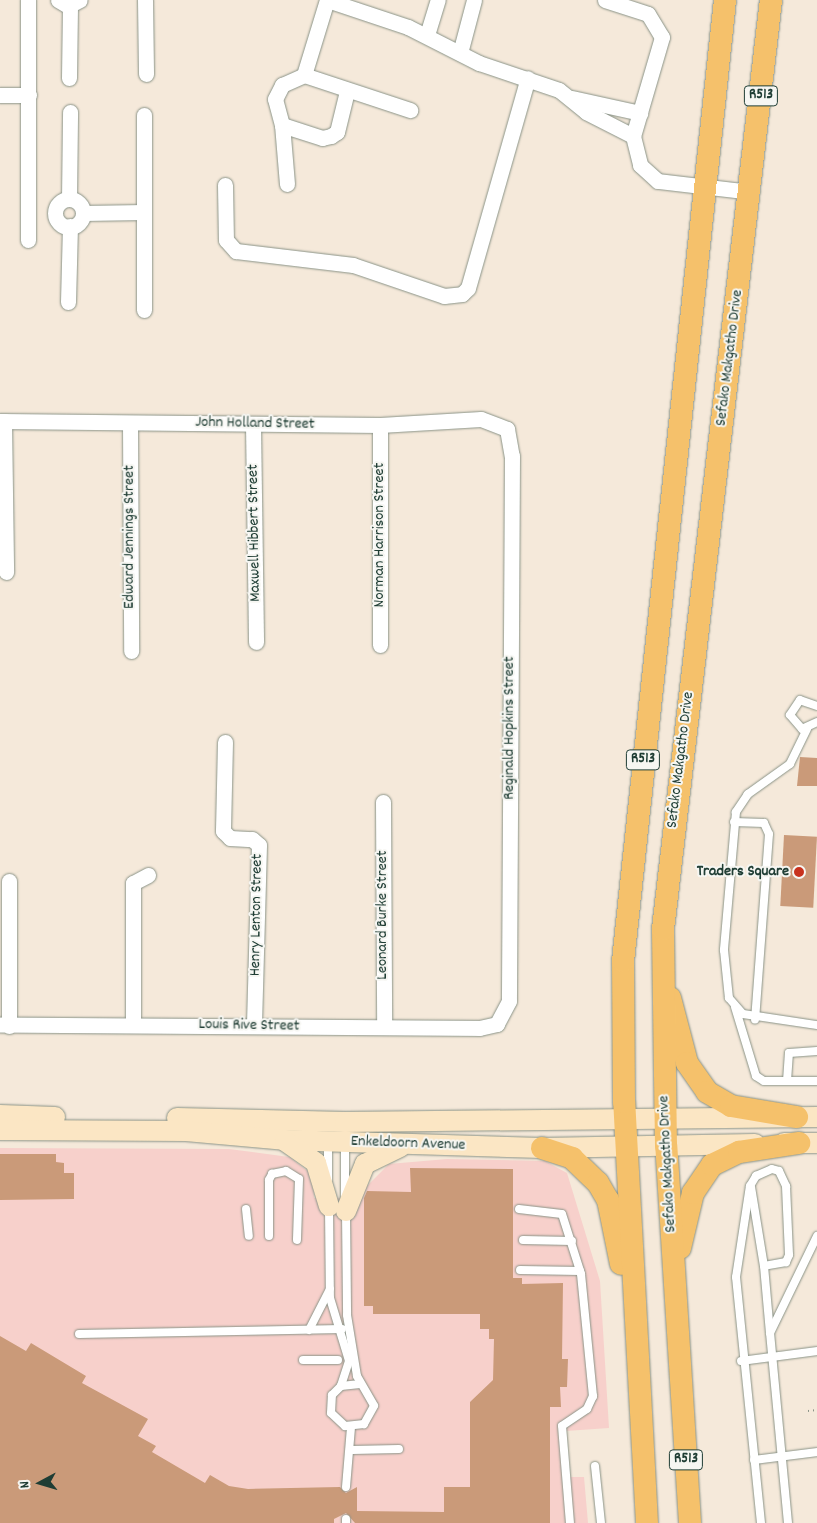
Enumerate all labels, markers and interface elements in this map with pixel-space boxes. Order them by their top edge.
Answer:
road number: R513 [744,84,778,108]
street label: Sefako Makgatho Drive [712,289,748,427]
street label: John Holland Street [195,413,315,435]
street label: Norman Harrison Street [370,463,390,607]
street label: Maxwell Hibbert Street [244,464,266,602]
street label: Edward Jennings Street [120,465,140,609]
street label: Reginald Hopkins Street [500,656,520,800]
street label: Sefako Makgatho Drive [663,691,699,829]
road number: R513 [626,748,660,772]
street label: Leonard Burke Street [373,850,393,980]
street label: Henry Lenton Street [246,854,268,976]
place label: Traders Square [697,862,789,882]
marker: Traders Square [793,866,805,878]
street label: Louis Rive Street [198,1016,300,1036]
street label: Sefako Makgatho Drive [655,1095,681,1233]
street label: Enkeldoorn Avenue [350,1132,466,1156]
road number: R513 [668,1448,704,1472]
north arrow [15,1458,65,1508]
text: N [15,1480,35,1489]

